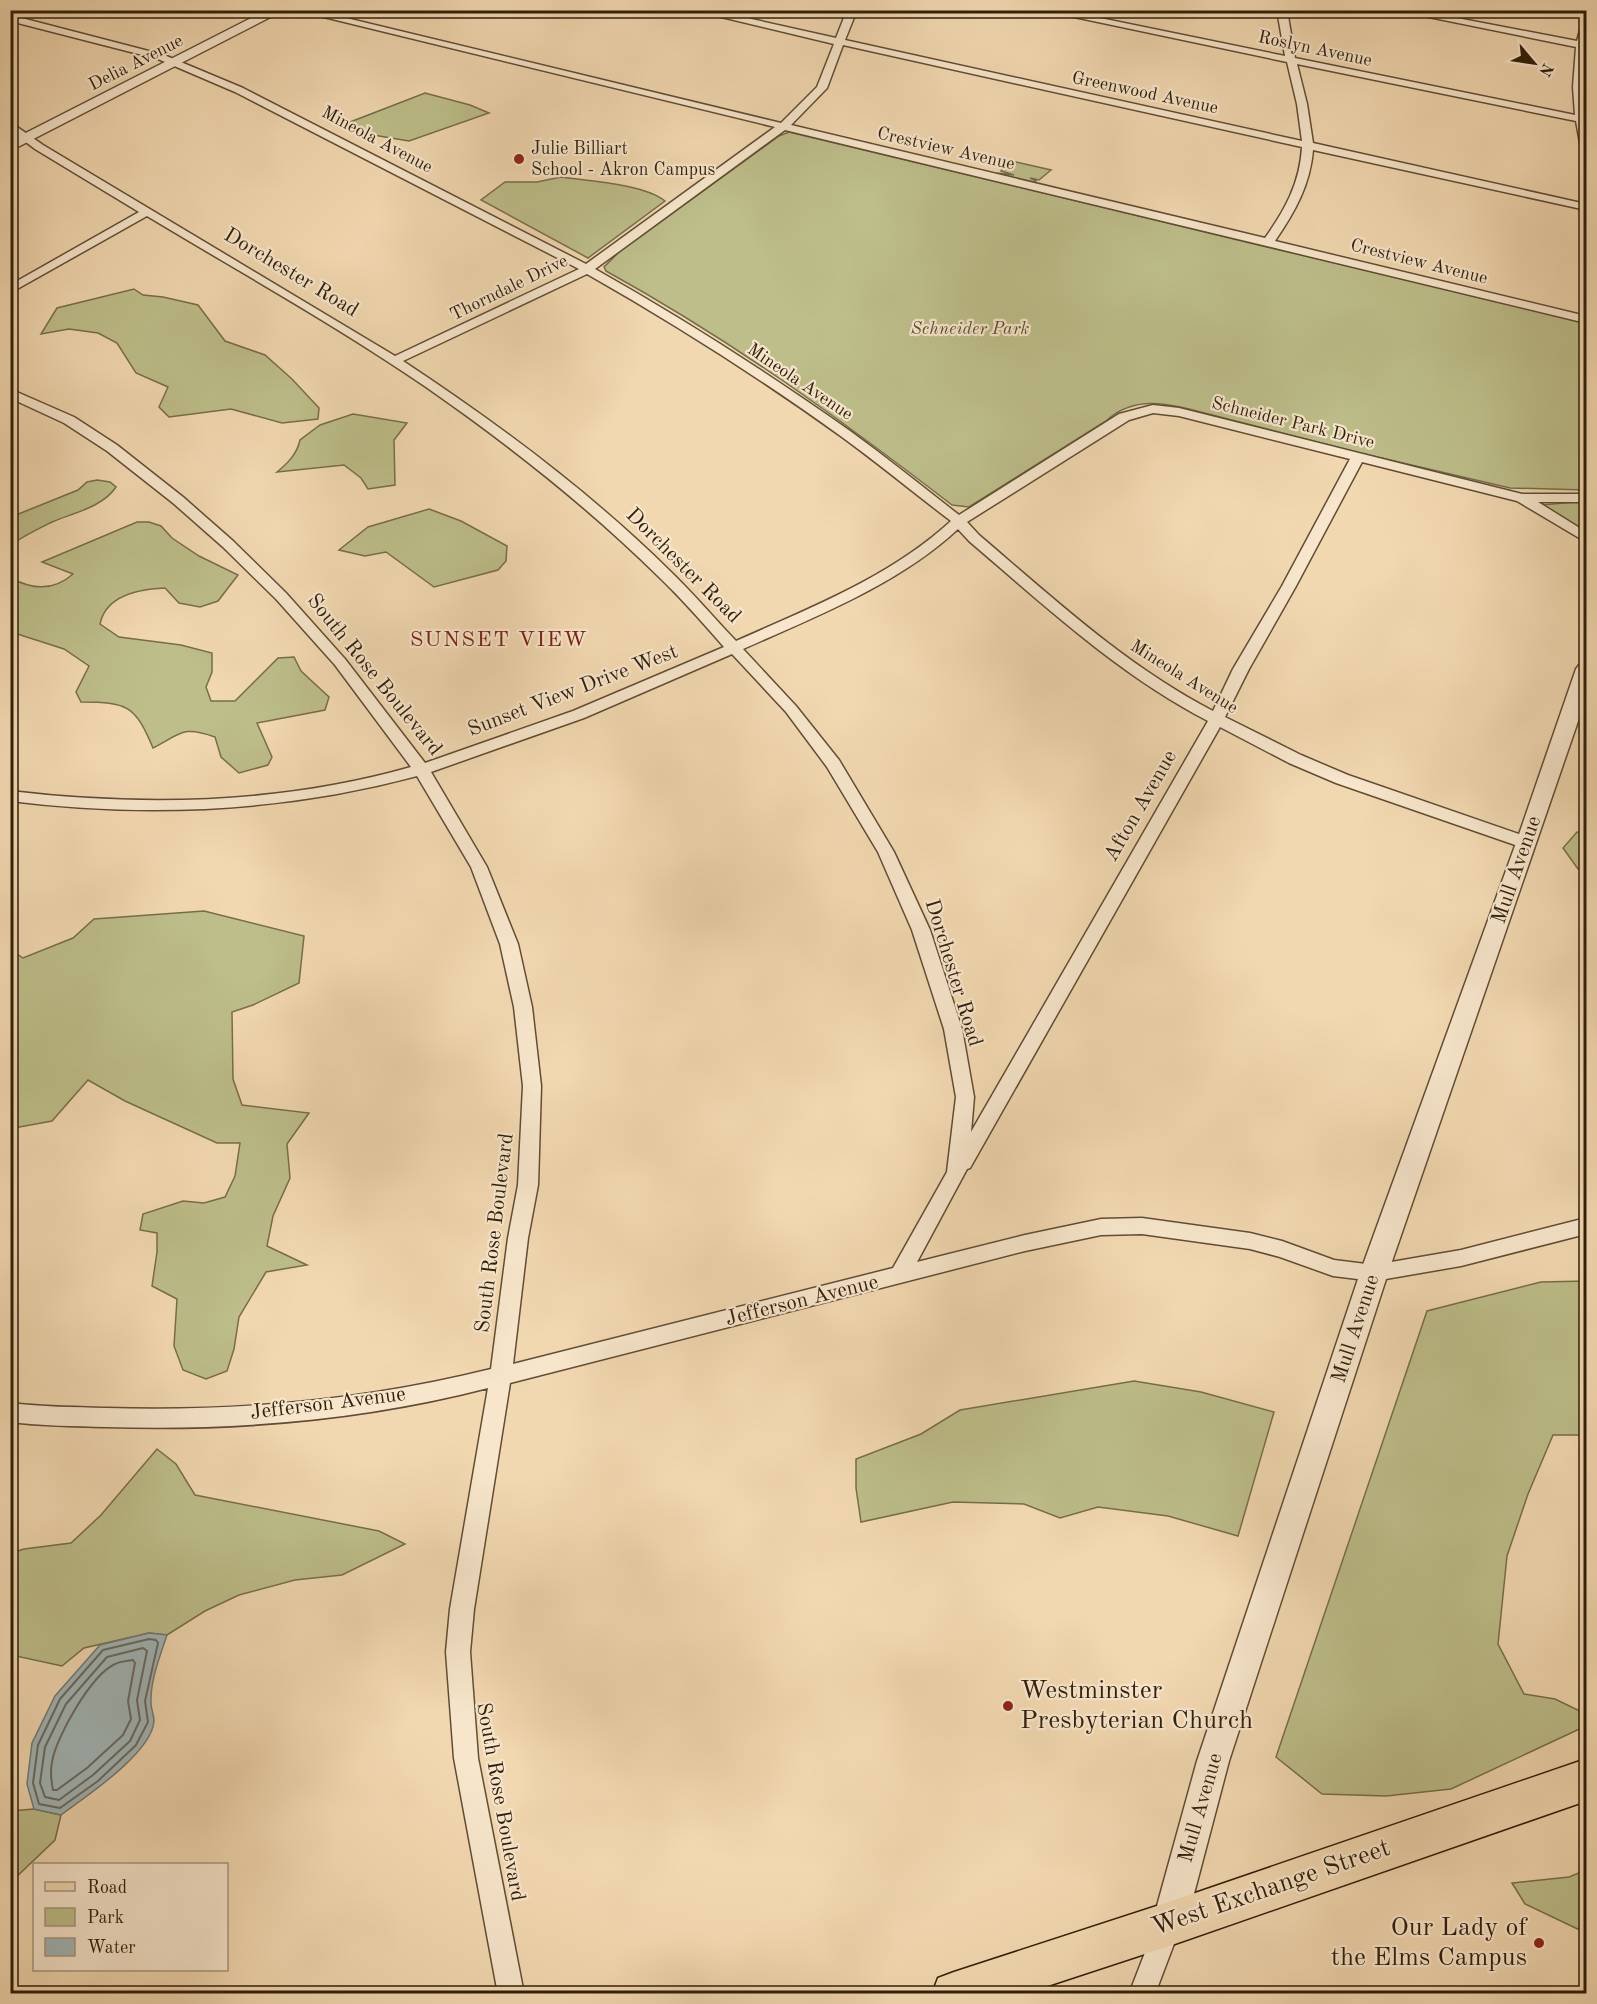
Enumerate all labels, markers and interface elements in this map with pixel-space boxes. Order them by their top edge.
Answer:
street label: Roslyn Avenue [1256,28,1374,70]
street label: Delia Avenue [86,32,186,94]
north arrow [1504,33,1564,93]
text: N [1535,60,1555,79]
street label: Greenwood Avenue [1070,69,1220,117]
street label: Mineola Avenue [319,103,435,177]
street label: Crestview Avenue [875,124,1017,174]
place label: Julie Billiart School - Akron Campus [531,140,716,179]
marker: Julie Billiart School - Akron Campus [512,152,526,166]
street label: Dorchester Road [220,225,362,321]
street label: Crestview Avenue [1349,236,1489,288]
street label: Thorndale Drive [447,252,571,324]
park label: Schneider Park [911,320,1029,338]
street label: Mineola Avenue [744,340,856,424]
street label: Schneider Park Drive [1210,394,1376,452]
street label: Dorchester Road [621,504,745,628]
street label: South Rose Boulevard [303,590,446,760]
district label: SUNSET VIEW [410,629,588,651]
street label: Mineola Avenue [1127,637,1241,717]
street label: Sunset View Drive West [465,641,681,741]
street label: Afton Avenue [1101,747,1181,865]
street label: Mull Avenue [1489,813,1545,927]
street label: Dorchester Road [921,897,985,1049]
street label: South Rose Boulevard [472,1132,518,1334]
street label: Jefferson Avenue [723,1272,881,1330]
street label: Mull Avenue [1329,1272,1383,1386]
street label: Jefferson Avenue [249,1384,407,1424]
place label: Westminster Presbyterian Church [1020,1678,1253,1734]
marker: Westminster Presbyterian Church [1001,1699,1015,1713]
street label: South Rose Boulevard [472,1701,528,1903]
street label: Mull Avenue [1175,1751,1227,1865]
street label: West Exchange Street [1148,1835,1394,1941]
legend [33,1863,228,1971]
text: Road [87,1879,127,1897]
text: Park [87,1909,124,1927]
place label: Our Lady of the Elms Campus [1331,1915,1528,1971]
marker: Our Lady of the Elms Campus [1532,1936,1546,1950]
text: Water [87,1939,136,1957]

